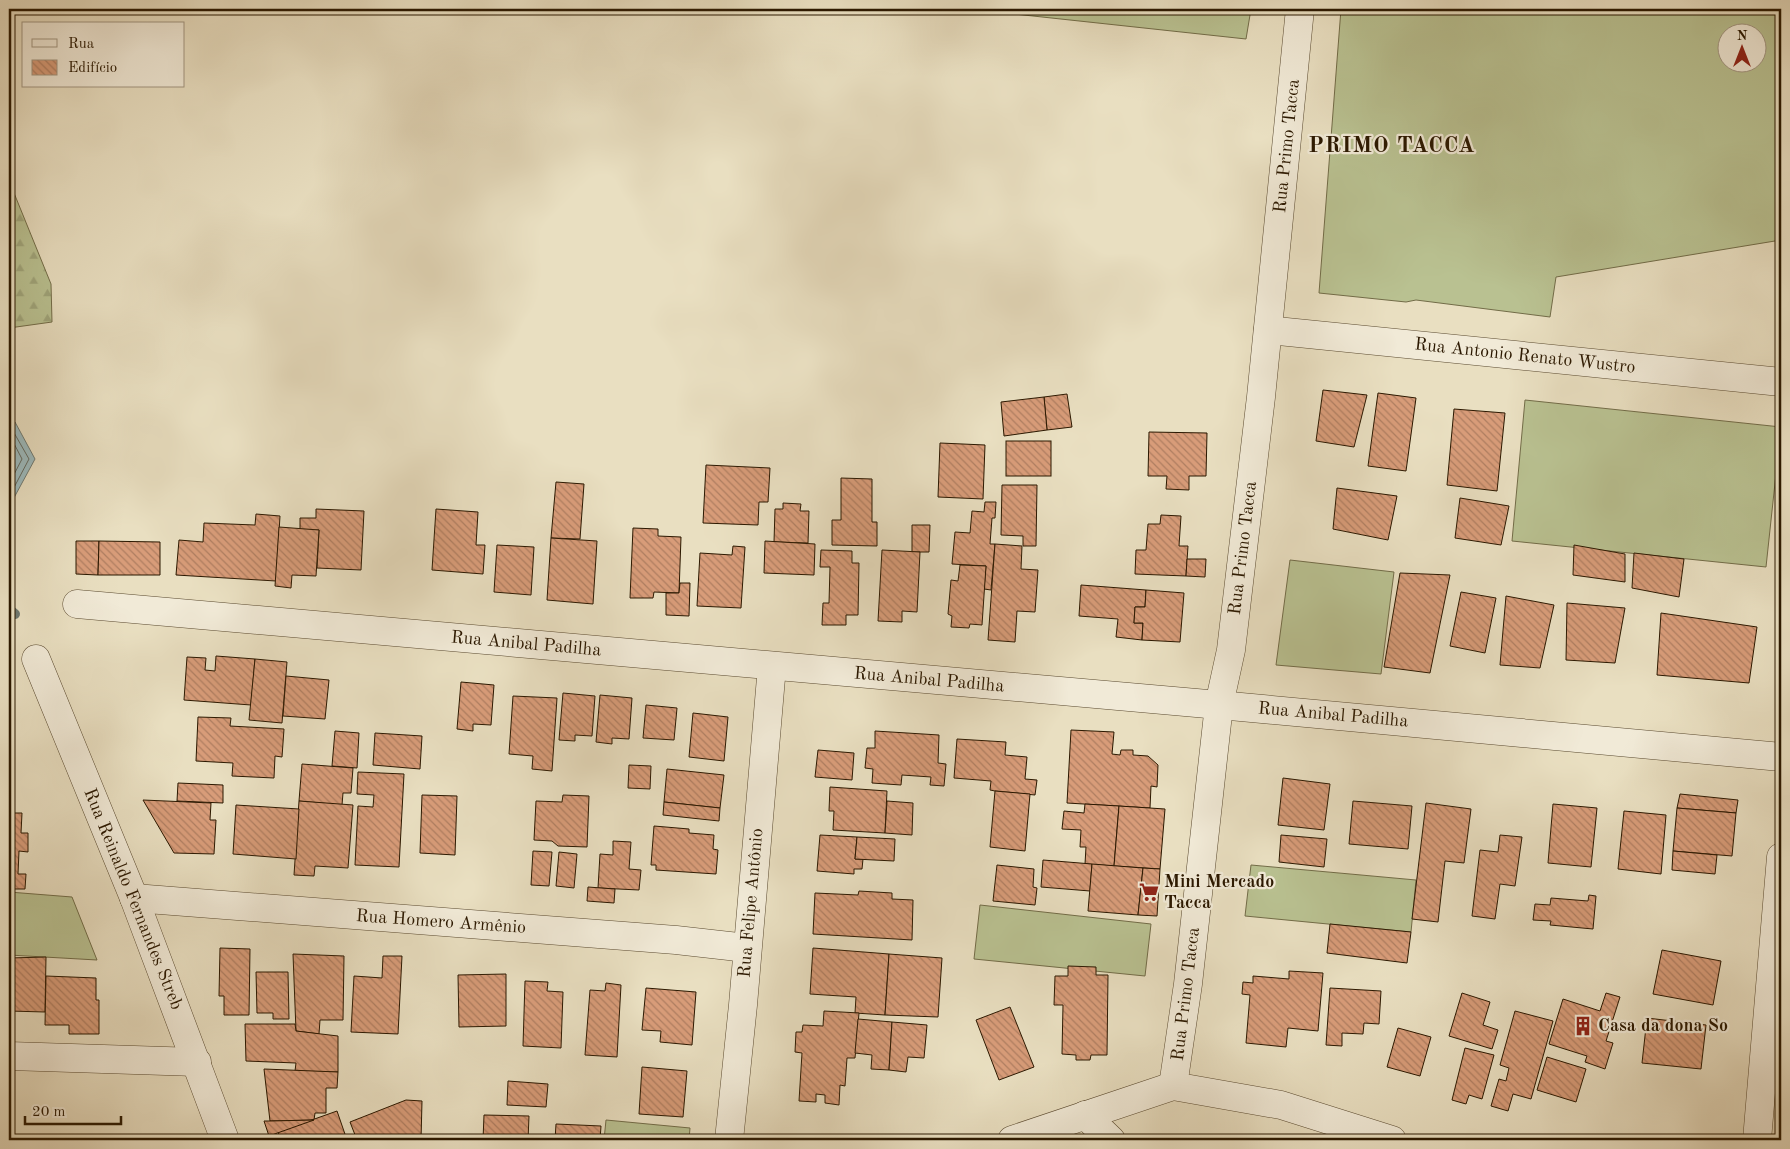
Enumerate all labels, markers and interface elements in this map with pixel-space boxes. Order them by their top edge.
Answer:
legend [22,22,185,88]
north arrow [1718,22,1768,72]
text: N [1737,29,1748,43]
text: Rua [68,37,95,52]
text: Edifício [68,61,117,76]
street label: Rua Primo Tacca [1271,78,1303,214]
district label: PRIMO TACCA [1308,135,1476,157]
street label: Rua Antonio Renato Wustro [1414,335,1636,377]
street label: Rua Primo Tacca [1226,480,1260,616]
street label: Rua Anibal Padilha [450,628,602,660]
street label: Rua Anibal Padilha [853,664,1005,696]
street label: Rua Anibal Padilha [1257,699,1409,731]
street label: Rua Reinaldo Fernandes Streb [80,786,186,1012]
street label: Rua Felipe Antônio [735,827,767,979]
place label: Mini Mercado Tacca [1164,873,1274,912]
supermarket icon: Mini Mercado Tacca [1138,881,1160,903]
street label: Rua Homero Armênio [355,907,527,937]
street label: Rua Primo Tacca [1169,926,1203,1062]
building icon: Casa da dona So [1572,1015,1594,1037]
place label: Casa da dona So [1598,1017,1728,1035]
scale bar [25,1094,121,1126]
text: 20 m [32,1105,66,1120]

